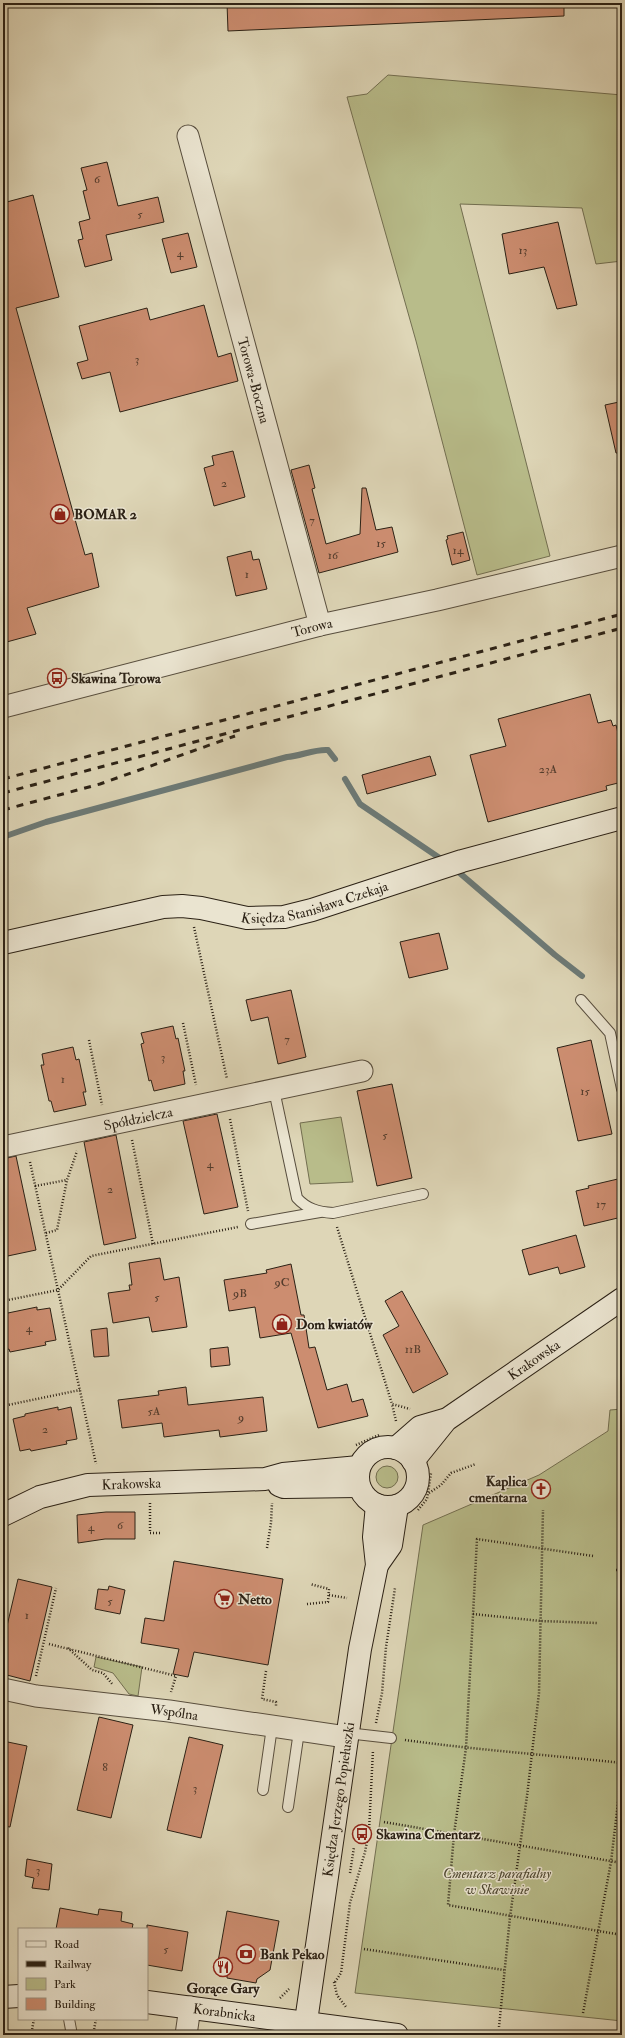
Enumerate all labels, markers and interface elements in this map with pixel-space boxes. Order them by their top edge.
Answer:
house number: 6 [94,172,101,187]
house number: 5 [137,207,143,222]
house number: 13 [519,243,527,258]
house number: 4 [177,246,184,261]
street label: Torowa-Boczna [234,335,274,426]
house number: 3 [135,352,139,367]
house number: 2 [221,476,227,491]
shop icon: BOMAR 2 [49,503,71,525]
place label: BOMAR 2 [74,506,137,523]
house number: 7 [309,513,315,528]
house number: 15 [376,536,386,551]
house number: 14 [453,543,464,558]
house number: 16 [328,548,339,563]
house number: 1 [245,567,249,582]
street label: Torowa [290,614,334,641]
bus stop icon: Skawina Torowa [46,667,68,689]
place label: Skawina Torowa [71,670,162,687]
house number: 23A [539,762,558,777]
street label: Księdza Stanisława Czekaja [240,877,390,927]
house number: 7 [284,1032,290,1047]
house number: 3 [161,1050,165,1065]
house number: 1 [61,1072,65,1087]
house number: 15 [580,1084,590,1099]
street label: Spółdzielcza [102,1103,174,1134]
house number: 5 [382,1128,388,1143]
house number: 4 [207,1157,214,1172]
house number: 2 [107,1182,113,1197]
house number: 17 [596,1197,606,1212]
house number: 9C [274,1275,290,1290]
house number: 9B [232,1286,247,1301]
house number: 5 [154,1290,160,1305]
shop icon: Dom kwiatów [271,1313,293,1335]
place label: Dom kwiatów [296,1316,374,1333]
house number: 4 [26,1321,33,1336]
street label: Krakowska [504,1336,563,1384]
house number: 11B [405,1342,421,1357]
house number: 5A [148,1404,161,1419]
house number: 9 [237,1410,244,1425]
house number: 2 [42,1422,48,1437]
place label: Kaplica cmentarna [469,1473,528,1506]
street label: Krakowska [101,1474,162,1493]
church icon: Kaplica cmentarna [530,1478,552,1500]
house number: 6 [117,1518,124,1533]
house number: 4 [88,1520,95,1535]
supermarket icon: Netto [213,1588,235,1610]
place label: Netto [237,1591,272,1608]
house number: 5 [107,1594,113,1609]
house number: 1 [25,1608,29,1623]
street label: Wspólna [148,1700,200,1724]
street label: Księdza Jerzego Popiełuszki [319,1721,358,1878]
house number: 8 [102,1760,108,1775]
house number: 3 [193,1781,197,1796]
bus stop icon: Skawina Cmentarz [351,1823,373,1845]
place label: Skawina Cmentarz [376,1826,481,1843]
house number: 3 [36,1863,40,1878]
park label: Cmentarz parafialny w Skawinie [443,1865,551,1898]
legend [18,1928,148,2020]
text: Road [54,1937,79,1952]
house number: 5 [163,1942,169,1957]
bank icon: Bank Pekao [235,1943,257,1965]
place label: Bank Pekao [260,1946,325,1963]
restaurant icon: Gorące Gary [212,1956,234,1978]
text: Railway [54,1957,92,1972]
text: Park [54,1977,76,1992]
place label: Gorące Gary [187,1980,260,1998]
text: Building [54,1997,97,2012]
street label: Korabnicka [192,2000,257,2025]

